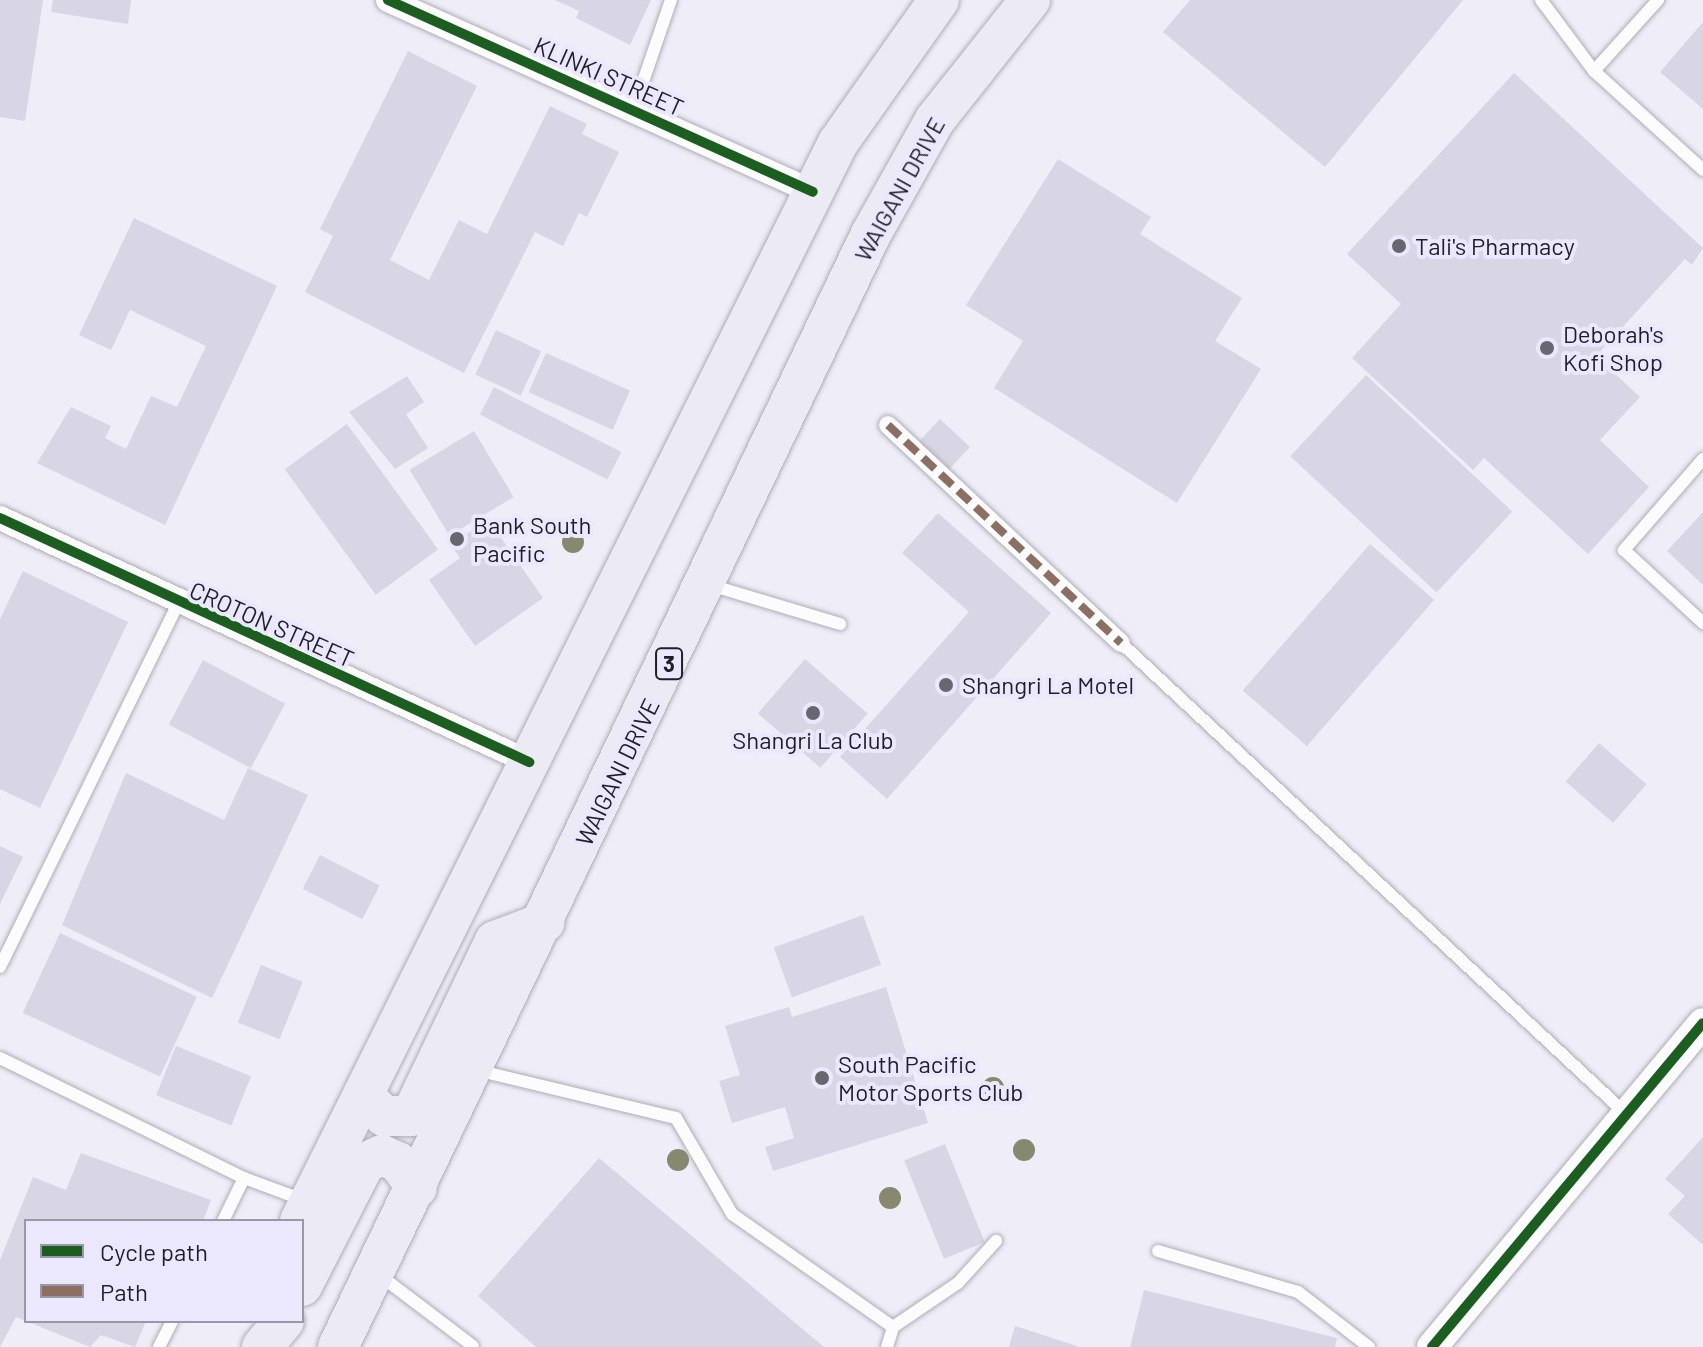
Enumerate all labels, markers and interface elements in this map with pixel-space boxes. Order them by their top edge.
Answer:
street label: KLINKI STREET [530,30,688,122]
street label: WAIGANI DRIVE [848,112,950,266]
place label: Tali's Pharmacy [1415,232,1575,260]
marker: Tali's Pharmacy [1390,237,1408,255]
place label: Deborah's Kofi Shop [1563,320,1664,376]
marker: Deborah's Kofi Shop [1538,339,1556,357]
place label: Bank South Pacific [473,511,592,567]
marker: Bank South Pacific [448,530,466,548]
street label: CROTON STREET [185,575,359,673]
road number: 3 [655,646,683,682]
place label: Shangri La Motel [962,671,1134,699]
marker: Shangri La Motel [937,676,955,694]
street label: WAIGANI DRIVE [569,694,665,850]
marker: Shangri La Club [804,704,822,722]
place label: Shangri La Club [732,726,894,754]
place label: South Pacific Motor Sports Club [838,1050,1023,1106]
marker: South Pacific Motor Sports Club [813,1069,831,1087]
legend [24,1219,304,1323]
text: Cycle path [100,1237,208,1266]
text: Path [100,1277,148,1306]

